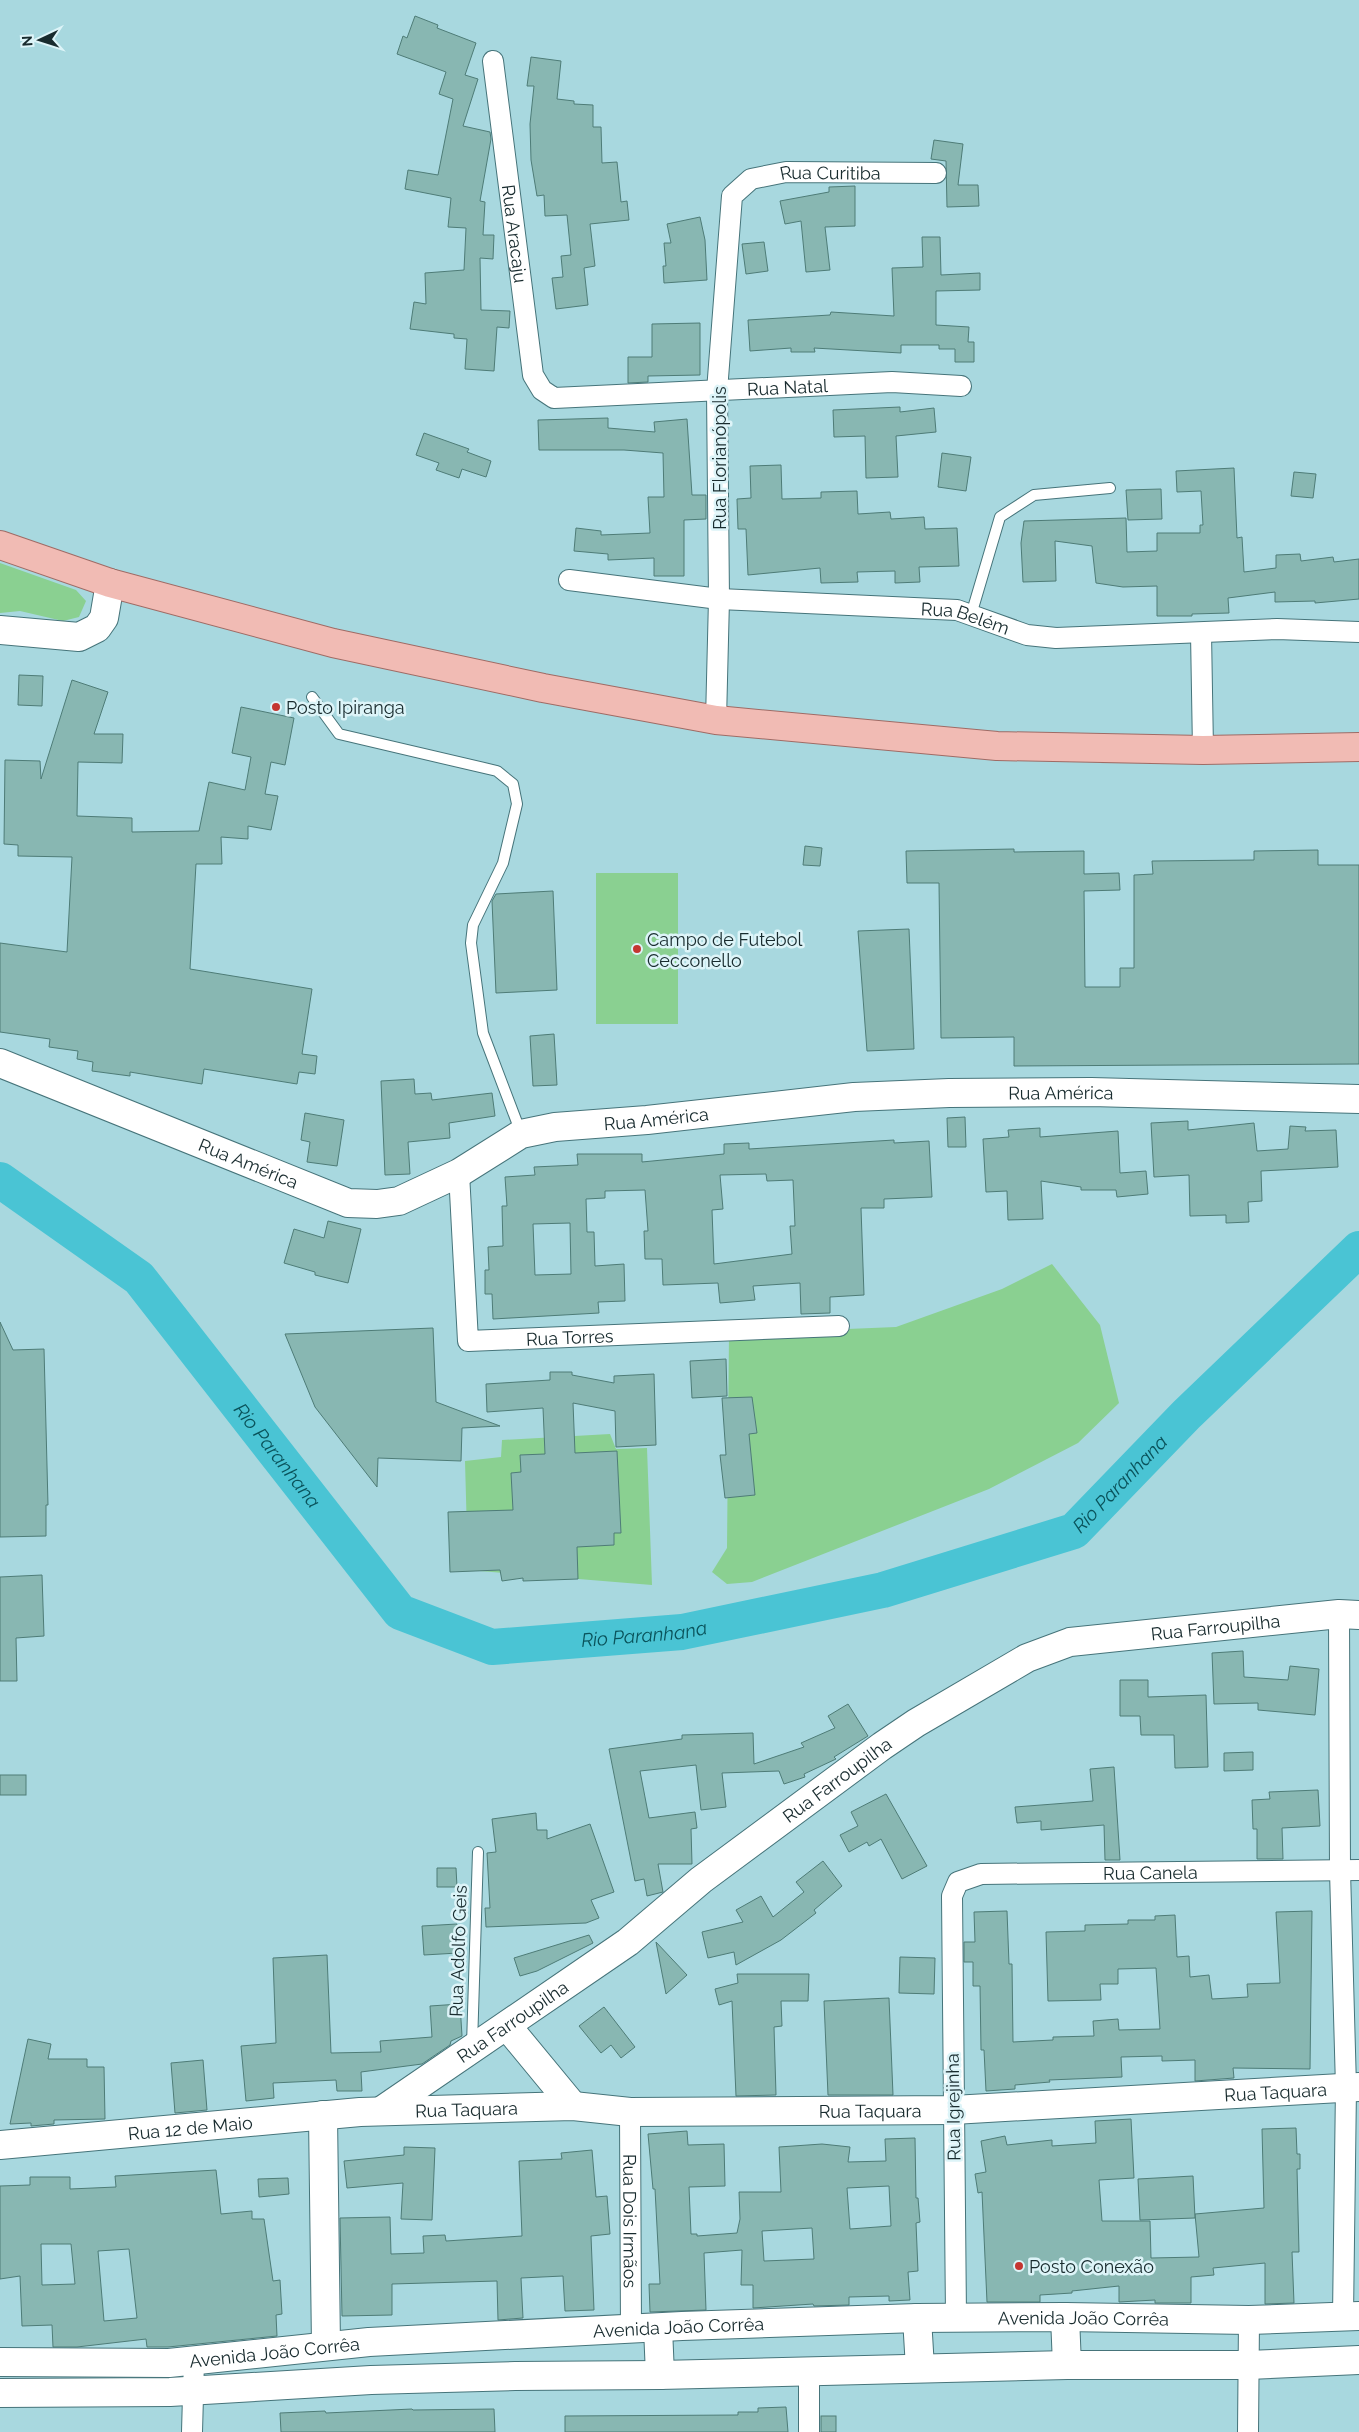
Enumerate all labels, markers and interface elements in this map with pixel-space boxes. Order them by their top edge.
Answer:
north arrow [15,15,65,65]
text: N [19,35,35,47]
street label: Rua Curitiba [778,161,881,184]
street label: Rua Aracaju [498,183,532,284]
street label: Rua Natal [746,375,828,399]
street label: Rua Florianópolis [709,386,730,530]
street label: Rua Belém [920,598,1013,638]
place label: Posto Ipiranga [286,697,405,718]
marker: Posto Ipiranga [270,701,282,713]
place label: Campo de Futebol Cecconello [647,929,802,971]
marker: Campo de Futebol Cecconello [631,943,643,955]
street label: Rua América [1008,1081,1114,1103]
street label: Rua América [603,1103,710,1134]
street label: Rua América [196,1134,301,1192]
street label: Rua Torres [526,1325,614,1349]
water label: Rio Paranhana [230,1399,325,1512]
water label: Rio Paranhana [1068,1431,1172,1537]
street label: Rua Farroupilha [1150,1610,1281,1644]
water label: Rio Paranhana [580,1616,709,1651]
street label: Rua Farroupilha [778,1732,895,1827]
street label: Rua Canela [1103,1861,1198,1883]
street label: Rua Adolfo Geis [445,1884,471,2017]
street label: Rua Farroupilha [453,1976,572,2067]
street label: Rua Igrejinha [942,2053,964,2161]
street label: Rua Taquara [1224,2078,1328,2105]
street label: Rua Taquara [415,2097,518,2121]
street label: Rua Taquara [819,2100,922,2121]
street label: Rua 12 de Maio [127,2111,254,2144]
street label: Rua Dois Irmãos [620,2154,641,2288]
place label: Posto Conexão [1029,2256,1154,2277]
marker: Posto Conexão [1013,2260,1025,2272]
street label: Avenida João Corrêa [998,2306,1169,2329]
street label: Avenida João Corrêa [592,2313,764,2341]
street label: Avenida João Corrêa [188,2333,361,2371]

